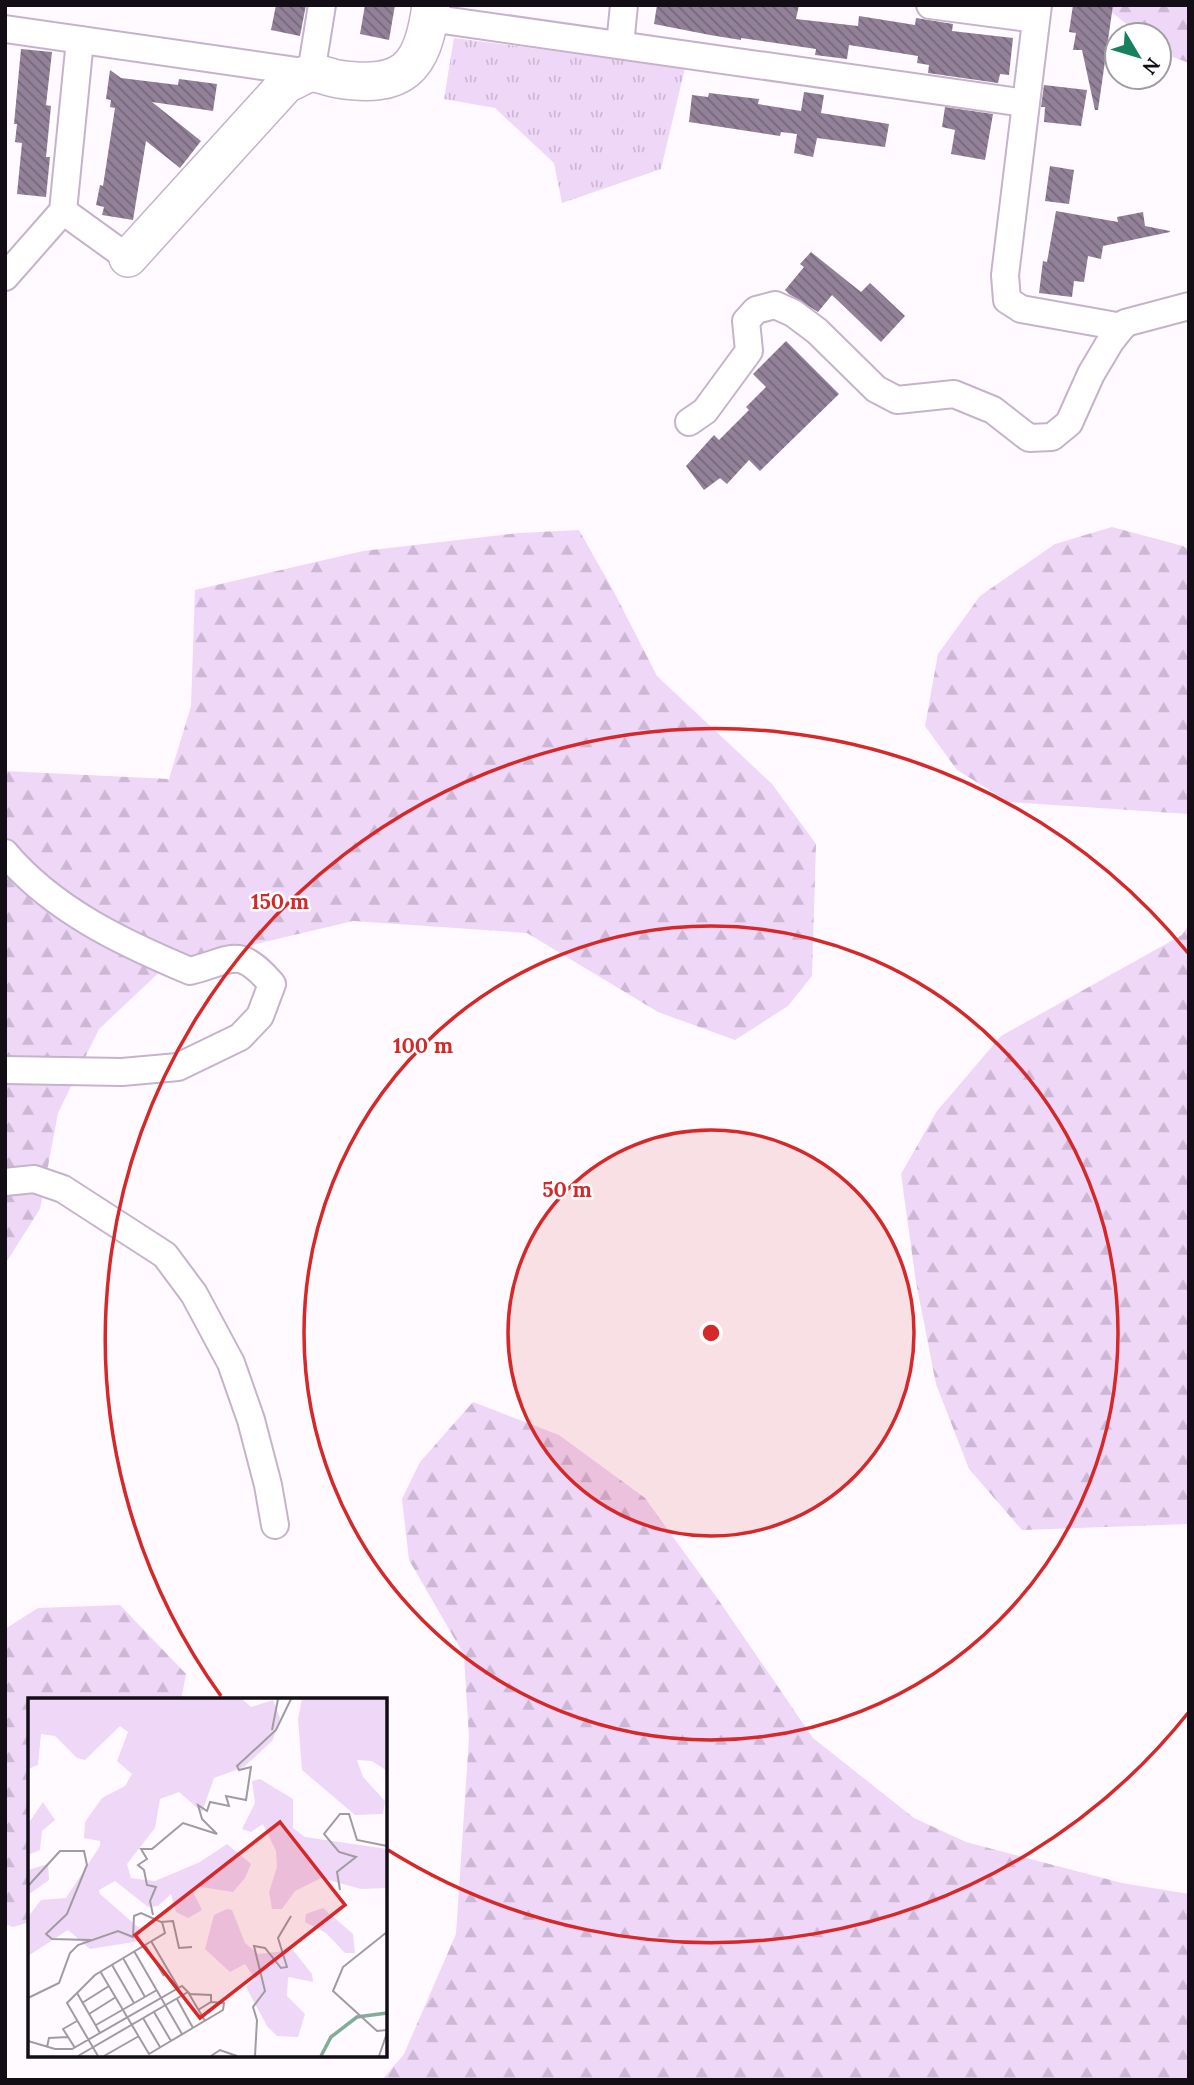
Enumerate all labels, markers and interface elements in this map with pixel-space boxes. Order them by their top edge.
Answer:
north arrow [1103,21,1173,91]
text: N [1137,53,1165,80]
text: 150 m [251,888,309,915]
text: 100 m [393,1032,453,1059]
text: 50 m [542,1176,592,1203]
centre of rings [699,1321,723,1345]
inset map [28,1698,387,2057]

